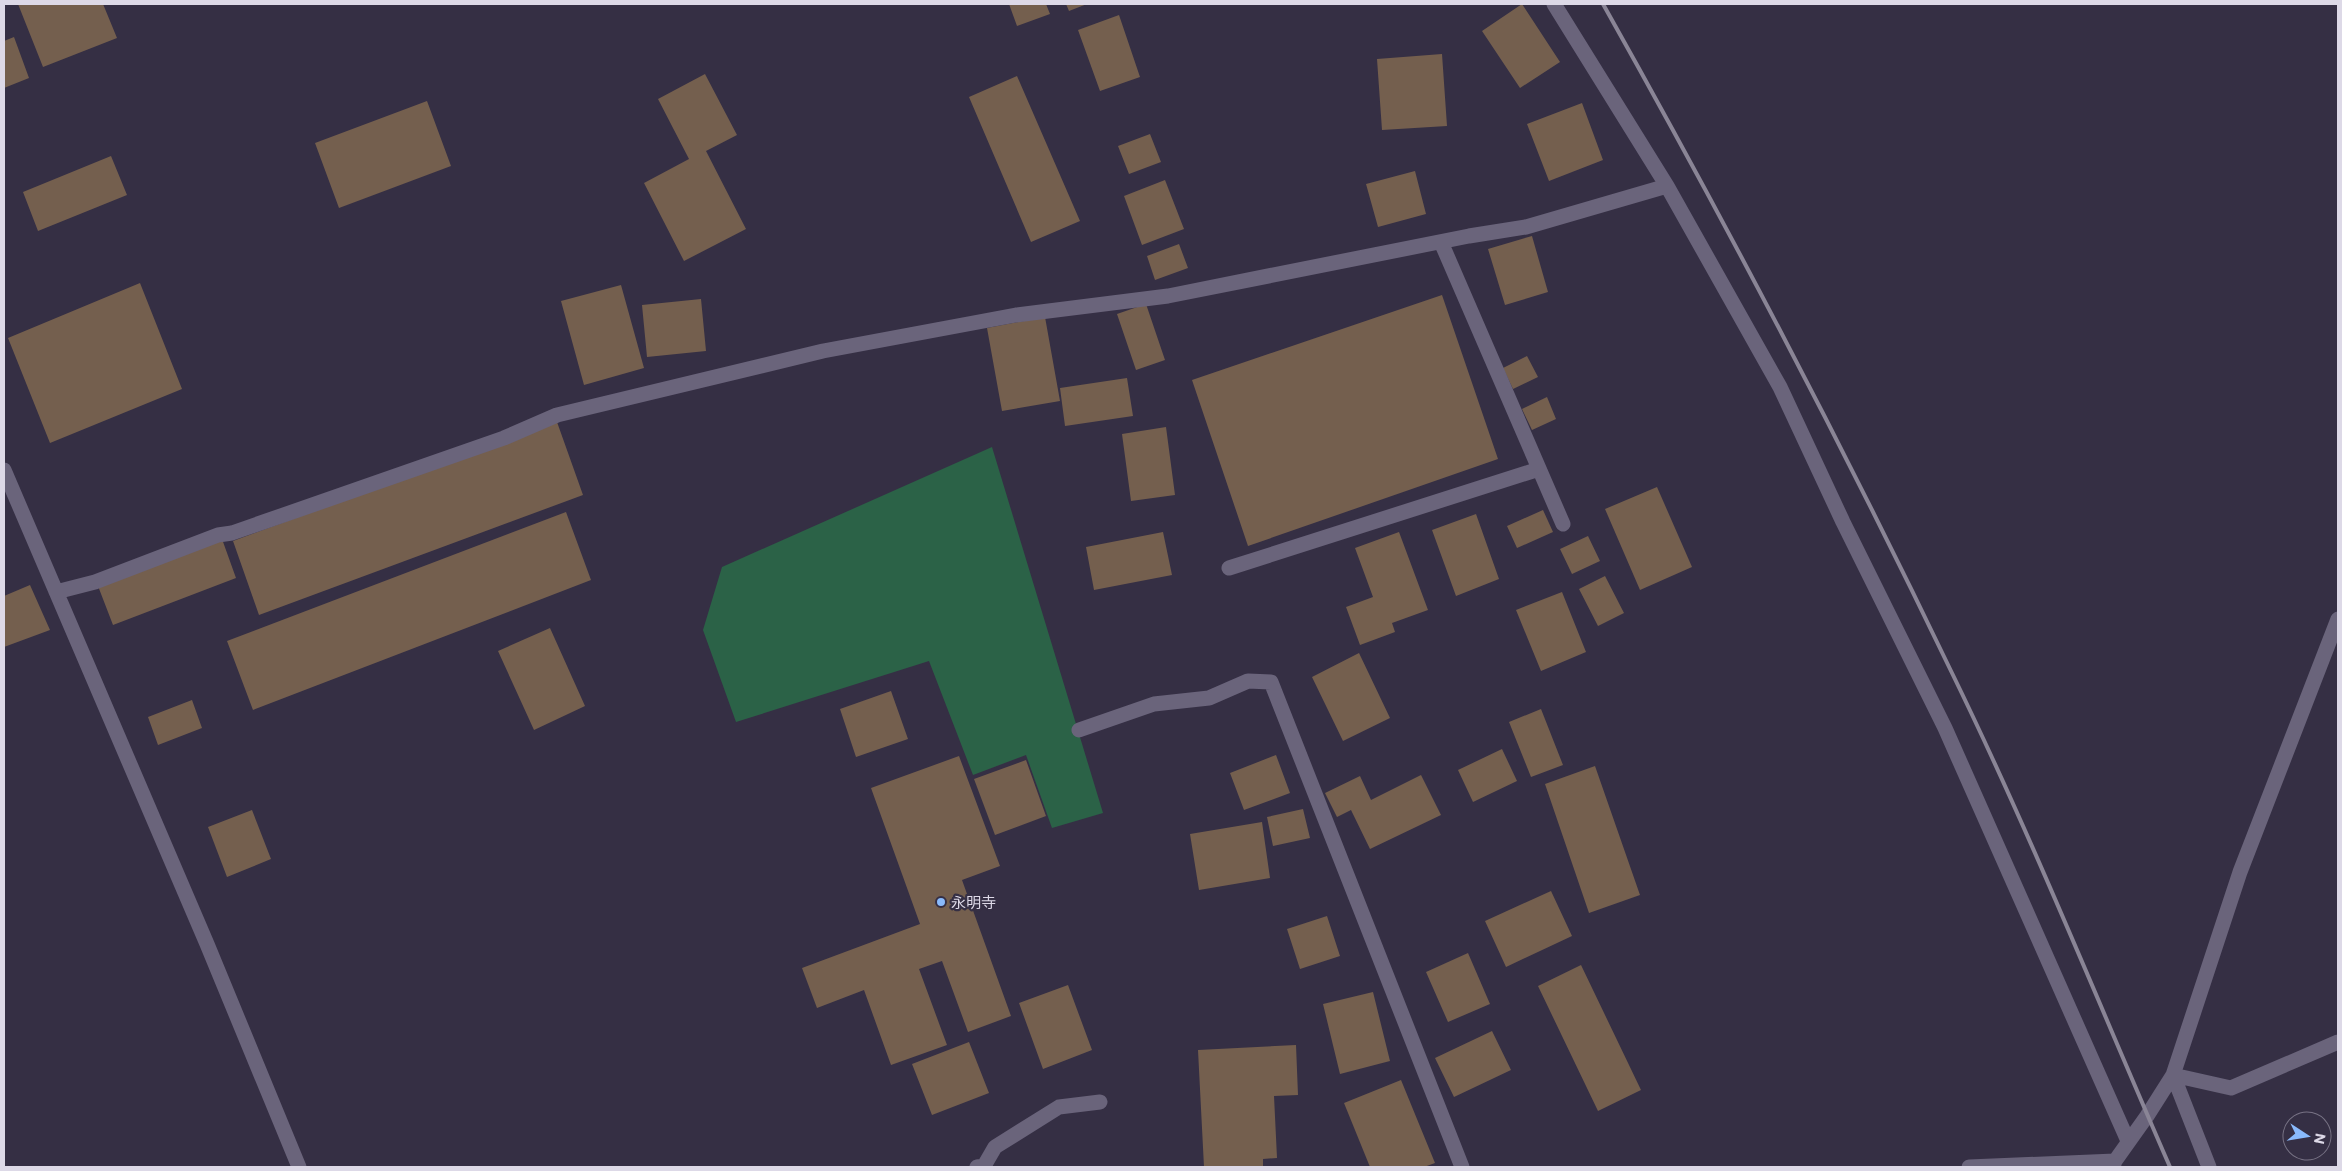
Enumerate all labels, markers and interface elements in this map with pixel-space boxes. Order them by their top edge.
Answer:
place label: 永明寺 [951,893,996,911]
marker: 永明寺 [935,896,947,908]
north arrow [2282,1111,2332,1161]
text: N [2311,1132,2330,1146]

